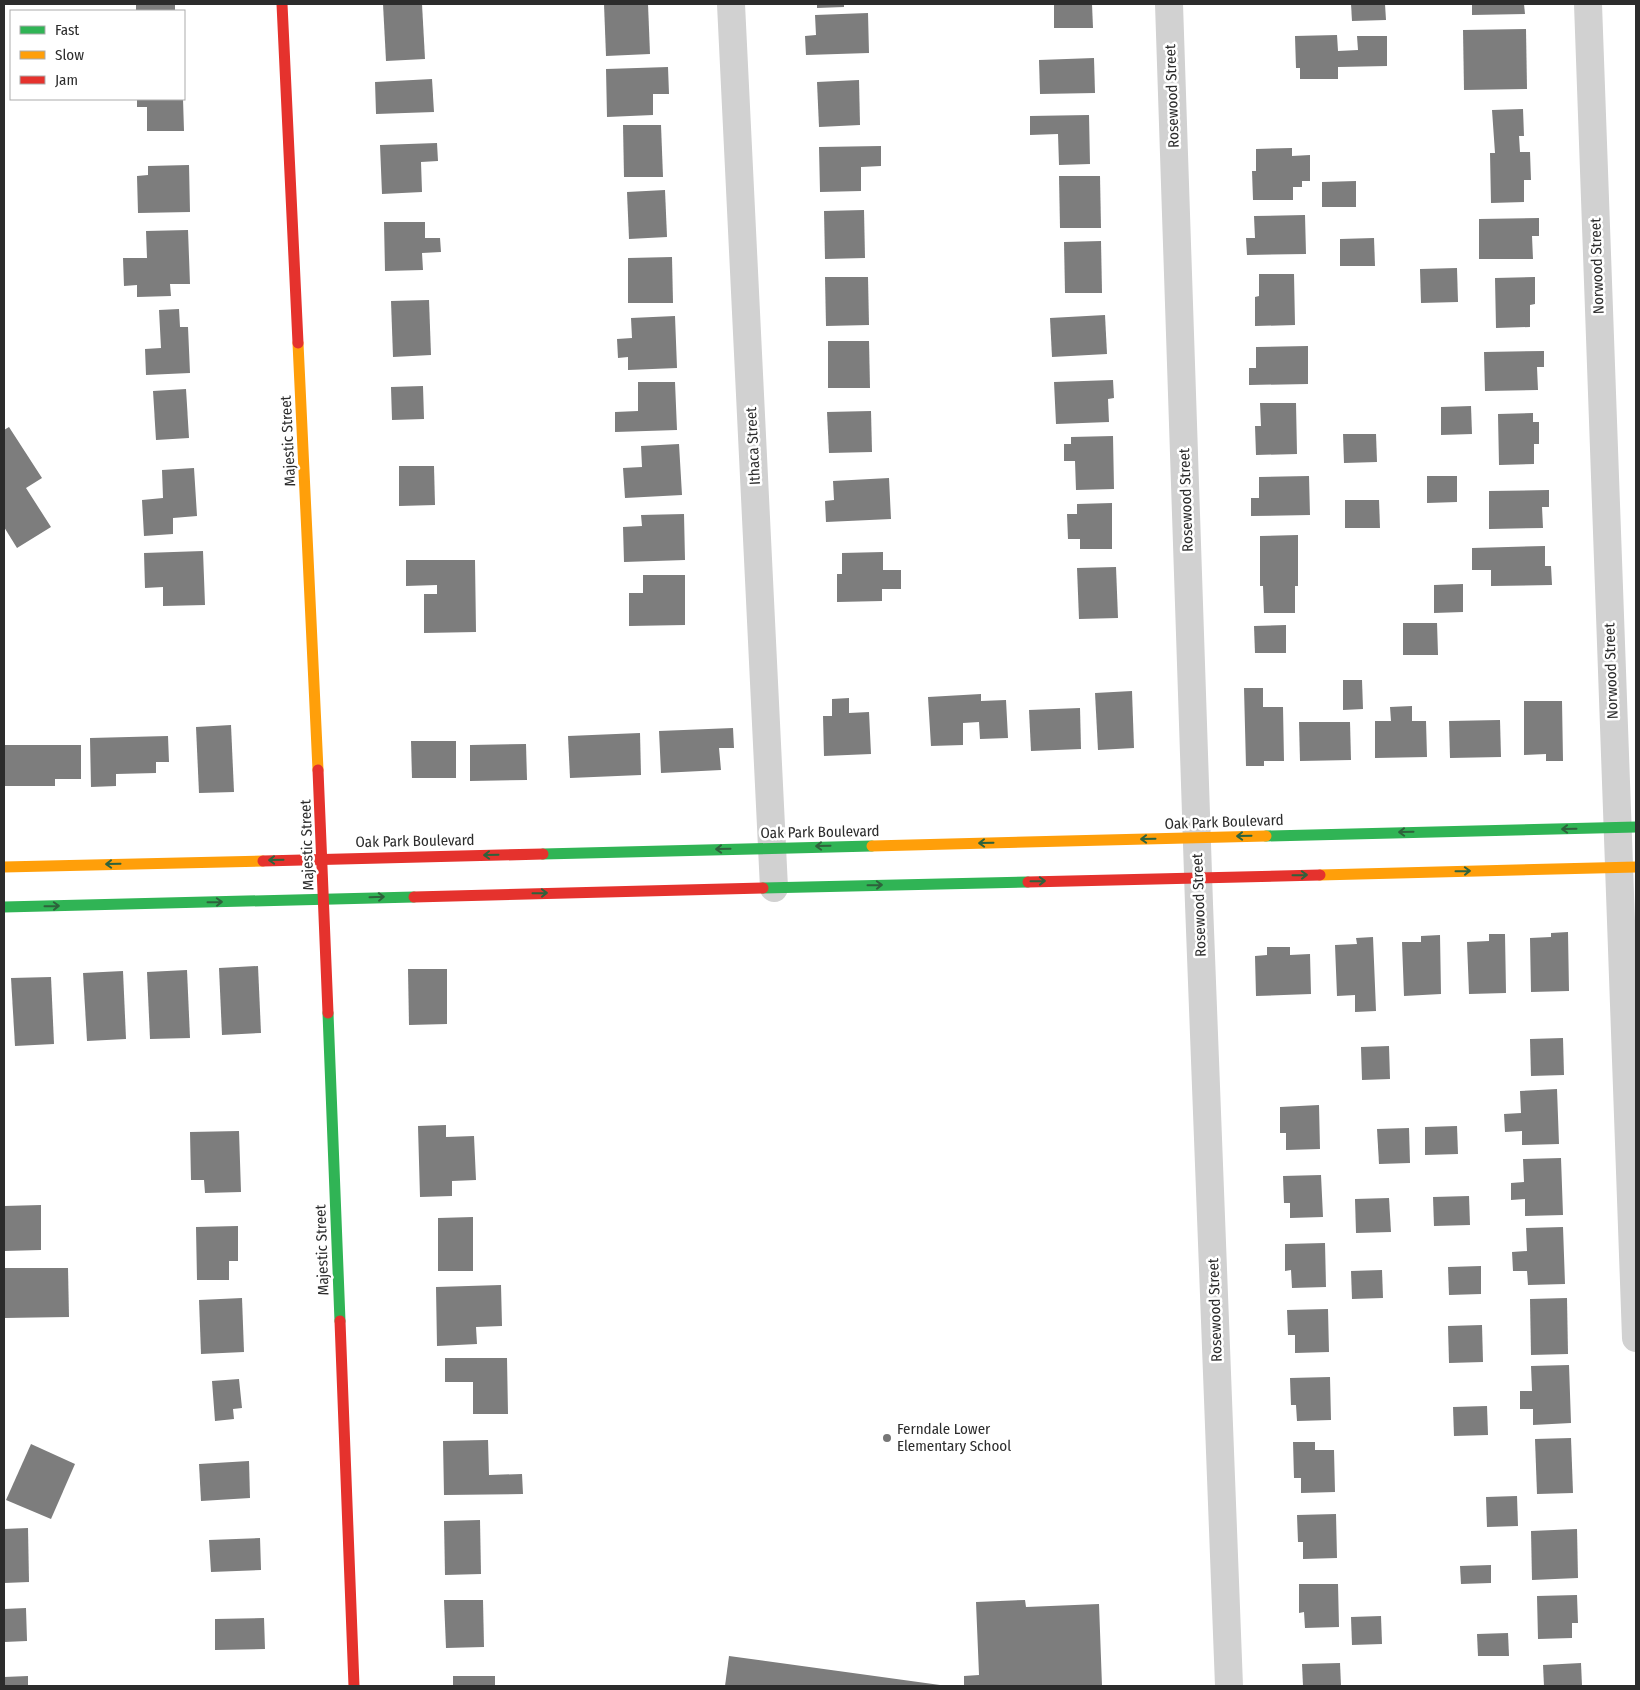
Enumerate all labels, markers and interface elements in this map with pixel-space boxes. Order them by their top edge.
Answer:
legend [10,10,185,100]
text: Fast [55,21,79,39]
street label: Rosewood Street [1161,44,1183,148]
text: Slow [55,46,84,64]
text: Jam [55,71,78,89]
street label: Norwood Street [1586,217,1608,314]
street label: Majestic Street [277,395,299,487]
street label: Ithaca Street [742,406,764,485]
street label: Rosewood Street [1175,448,1197,552]
street label: Norwood Street [1600,622,1622,719]
street label: Majestic Street [296,799,318,891]
street label: Oak Park Boulevard [1164,811,1284,833]
street label: Oak Park Boulevard [760,822,880,842]
one-way arrow [1561,824,1577,833]
one-way arrow [1399,827,1415,837]
street label: Oak Park Boulevard [355,831,475,851]
one-way arrow [1236,831,1252,840]
one-way arrow [1140,834,1156,844]
one-way arrow [978,838,994,847]
one-way arrow [815,842,831,851]
one-way arrow [715,844,732,854]
one-way arrow [483,850,499,859]
street label: Rosewood Street [1188,853,1210,957]
one-way arrow [268,855,284,865]
one-way arrow [105,859,122,869]
one-way arrow [1454,866,1470,876]
one-way arrow [1292,870,1308,880]
one-way arrow [1030,877,1046,886]
one-way arrow [867,880,883,890]
one-way arrow [532,888,548,898]
one-way arrow [369,893,385,902]
one-way arrow [206,897,223,907]
one-way arrow [44,901,60,911]
street label: Majestic Street [311,1204,333,1296]
street label: Rosewood Street [1204,1258,1226,1362]
place label: Ferndale Lower Elementary School [897,1420,1011,1455]
marker: Ferndale Lower Elementary School [881,1432,893,1444]

